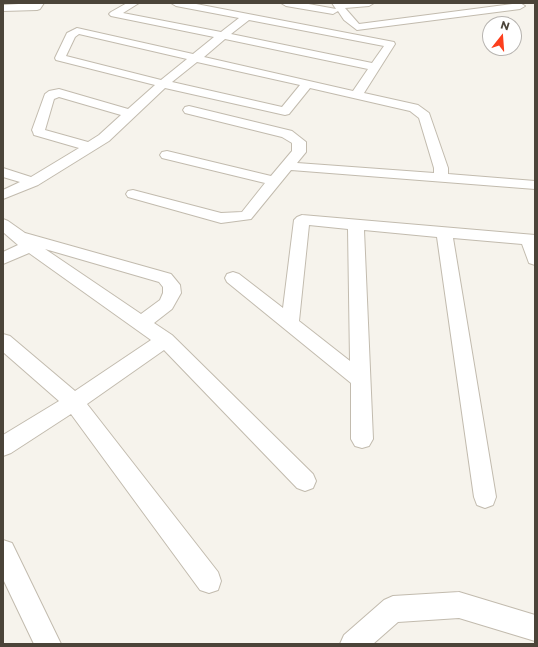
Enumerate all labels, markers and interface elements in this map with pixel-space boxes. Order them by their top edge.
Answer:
north arrow [482,16,522,56]
text: N [499,17,512,33]

